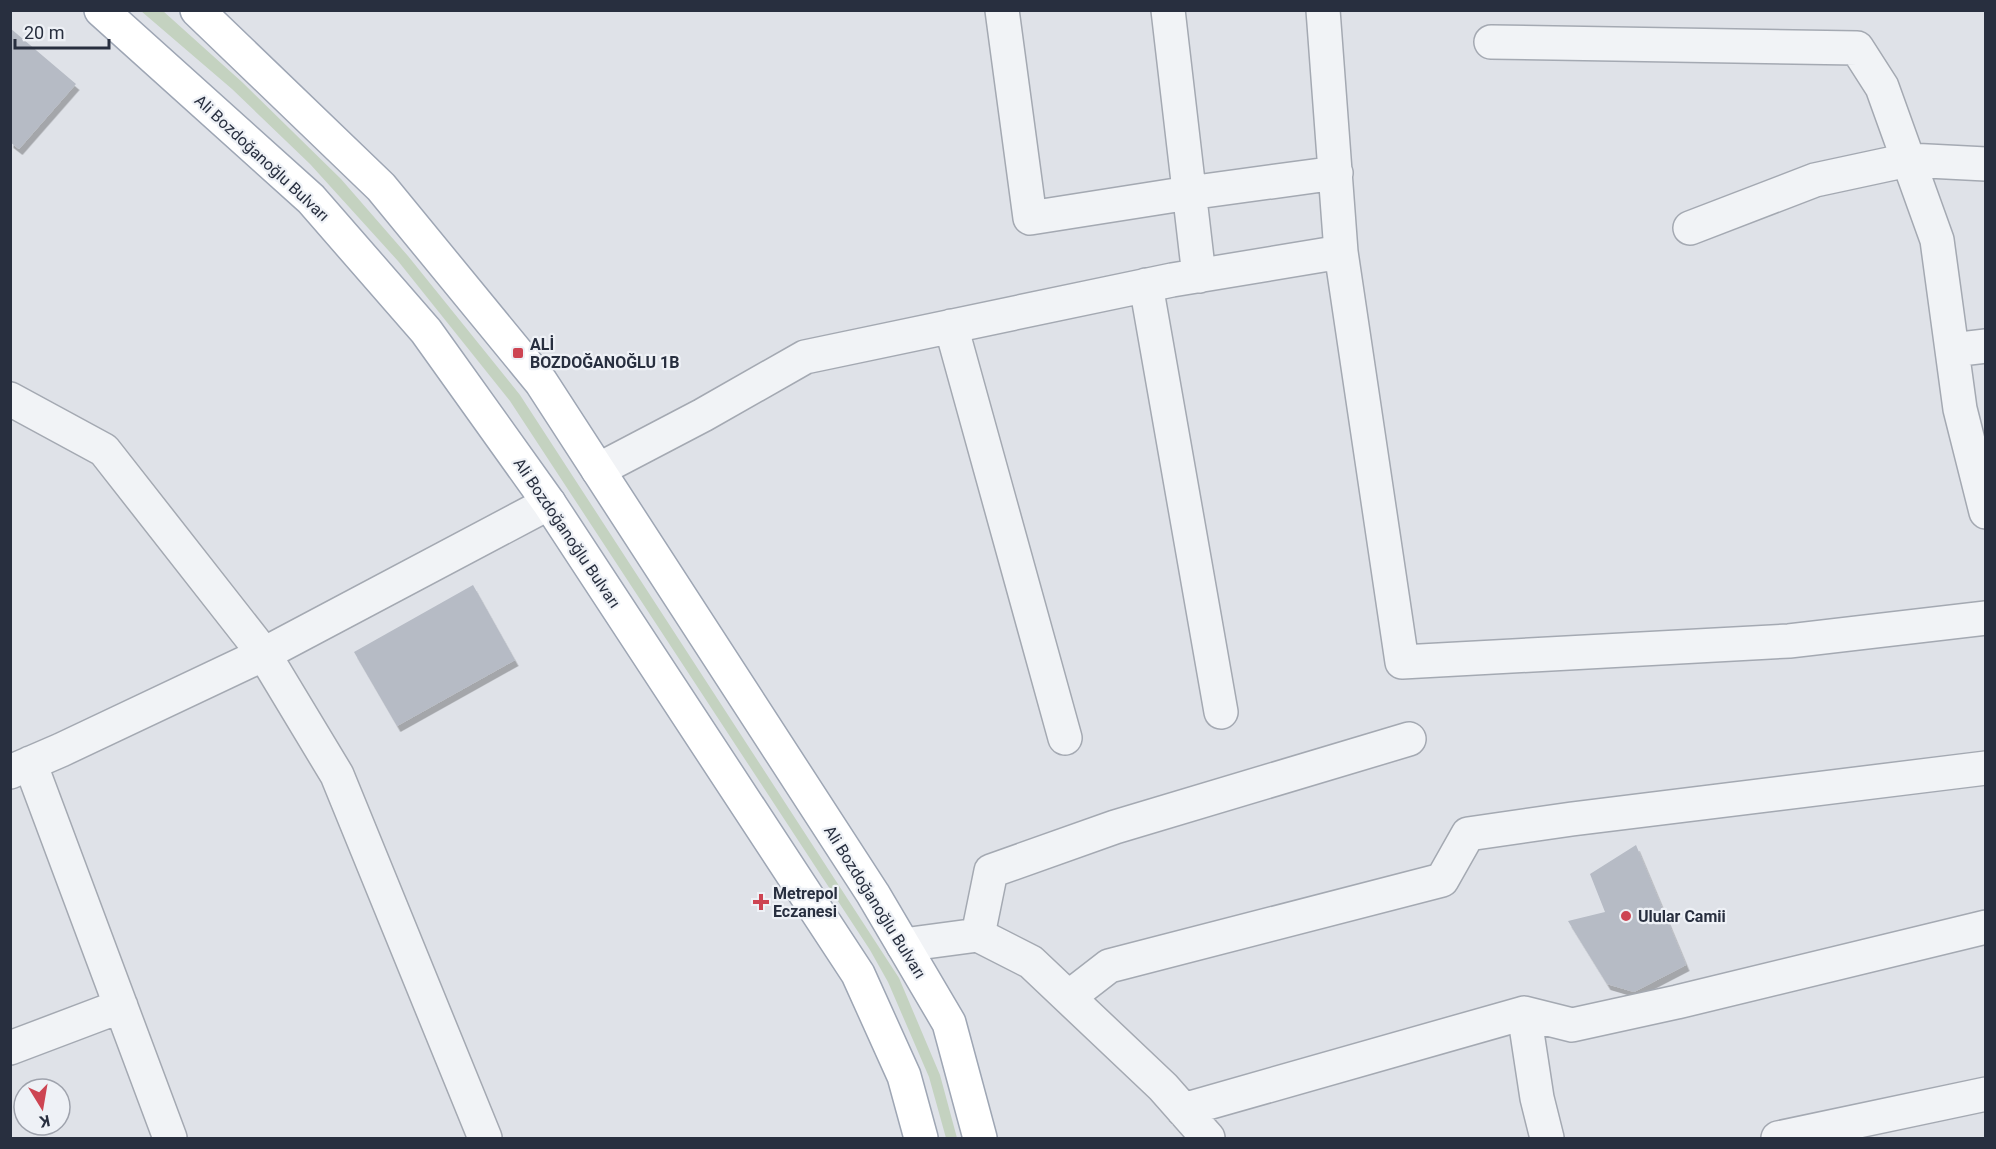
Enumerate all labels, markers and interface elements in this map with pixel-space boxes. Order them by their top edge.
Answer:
scale bar [15,12,110,50]
text: 20 m [24,22,64,43]
street label: Ali Bozdoğanoğlu Bulvarı [191,91,333,225]
place label: ALİ BOZDOĞANOĞLU 1B [530,335,679,372]
marker: ALİ BOZDOĞANOĞLU 1B [511,346,525,360]
street label: Ali Bozdoğanoğlu Bulvarı [510,454,624,612]
street label: Ali Bozdoğanoğlu Bulvarı [820,822,930,982]
place label: Metrepol Eczanesi [773,884,838,921]
marker: Metrepol Eczanesi [754,895,768,909]
place label: Ulular Camii [1638,907,1726,926]
marker: Ulular Camii [1619,909,1633,923]
north arrow [12,1077,72,1137]
text: K [37,1111,52,1132]

